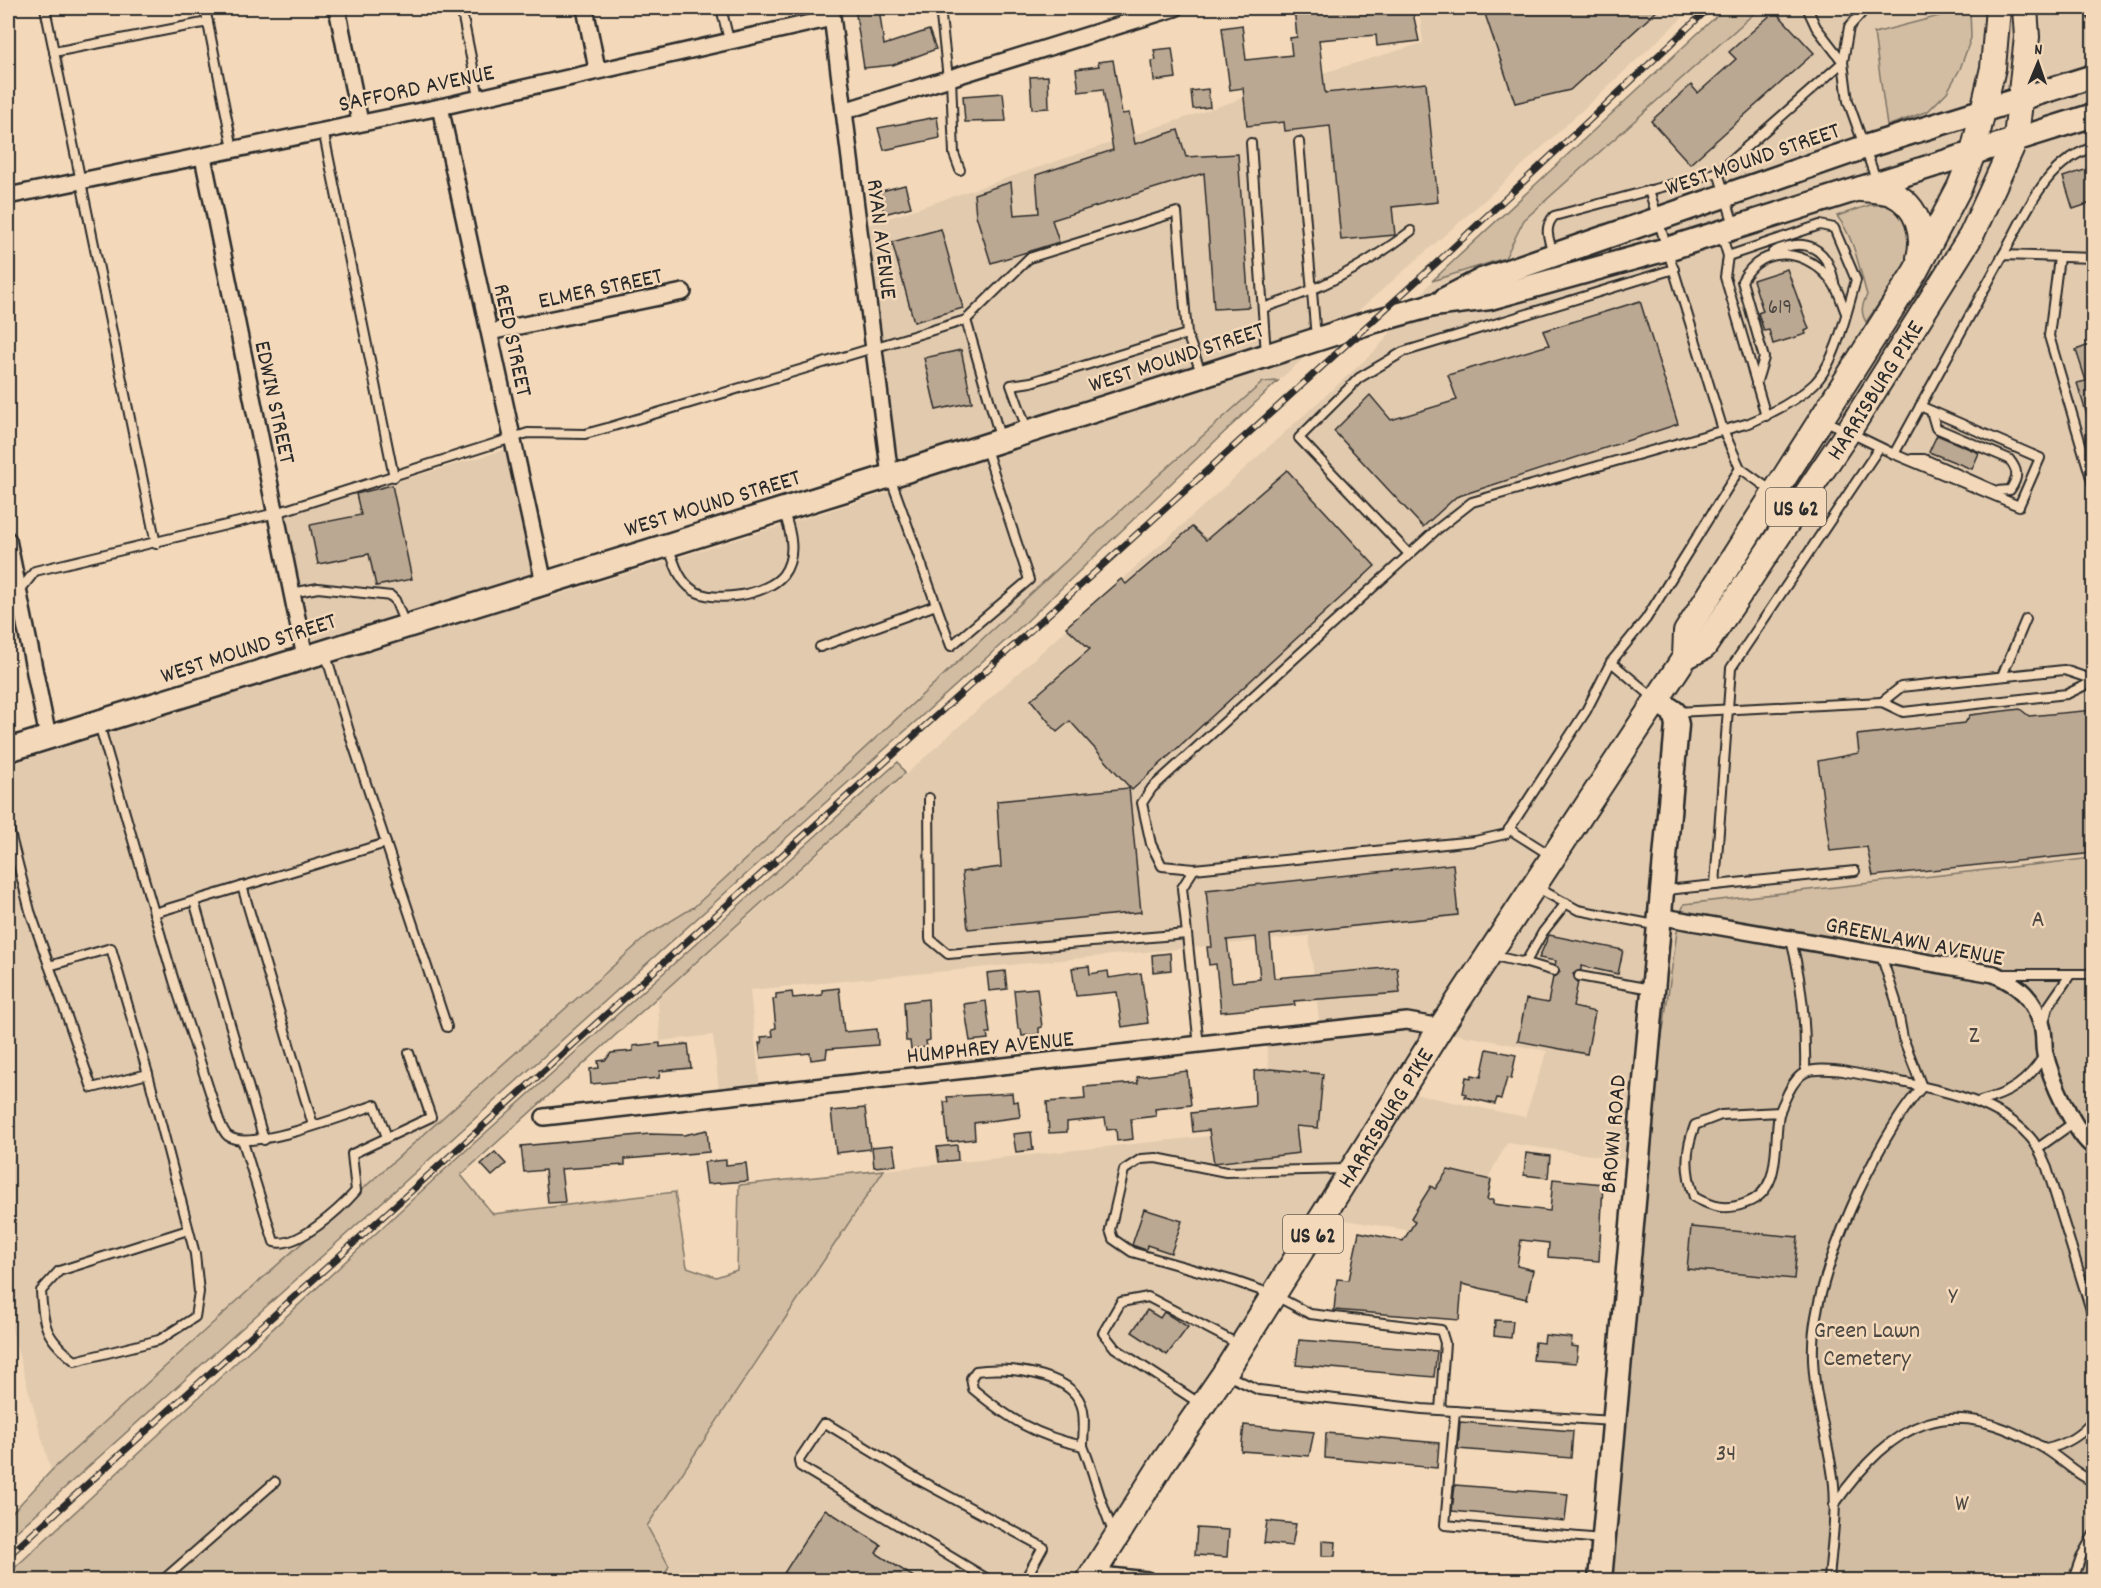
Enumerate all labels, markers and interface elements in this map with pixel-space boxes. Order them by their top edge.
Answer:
north arrow [2008,33,2068,93]
text: N [2034,39,2043,62]
street label: SAFFORD AVENUE [336,57,498,123]
street label: WEST MOUND STREET [1661,115,1845,207]
street label: RYAN AVENUE [856,177,904,301]
street label: ELMER STREET [535,260,666,320]
street label: REED STREET [483,281,540,401]
house number: 619 [1768,294,1792,324]
street label: WEST MOUND STREET [1085,314,1269,403]
street label: HARRISBURG PIKE [1820,315,1934,468]
street label: EDWIN STREET [243,338,303,468]
street label: WEST MOUND STREET [621,462,806,548]
road number: US 62 [1766,488,1826,526]
street label: WEST MOUND STREET [157,605,341,694]
park label: A [2031,904,2045,938]
street label: GREENLAWN AVENUE [1822,909,2007,977]
park label: Z [1969,1020,1980,1054]
street label: HUMPHREY AVENUE [905,1023,1076,1075]
street label: HARRISBURG PIKE [1330,1042,1444,1196]
street label: BROWN ROAD [1593,1074,1637,1195]
road number: US 62 [1283,1215,1343,1253]
park label: Y [1949,1281,1959,1315]
park label: Green Lawn Cemetery [1814,1315,1920,1377]
park label: 34 [1716,1438,1736,1472]
park label: W [1955,1488,1969,1522]

